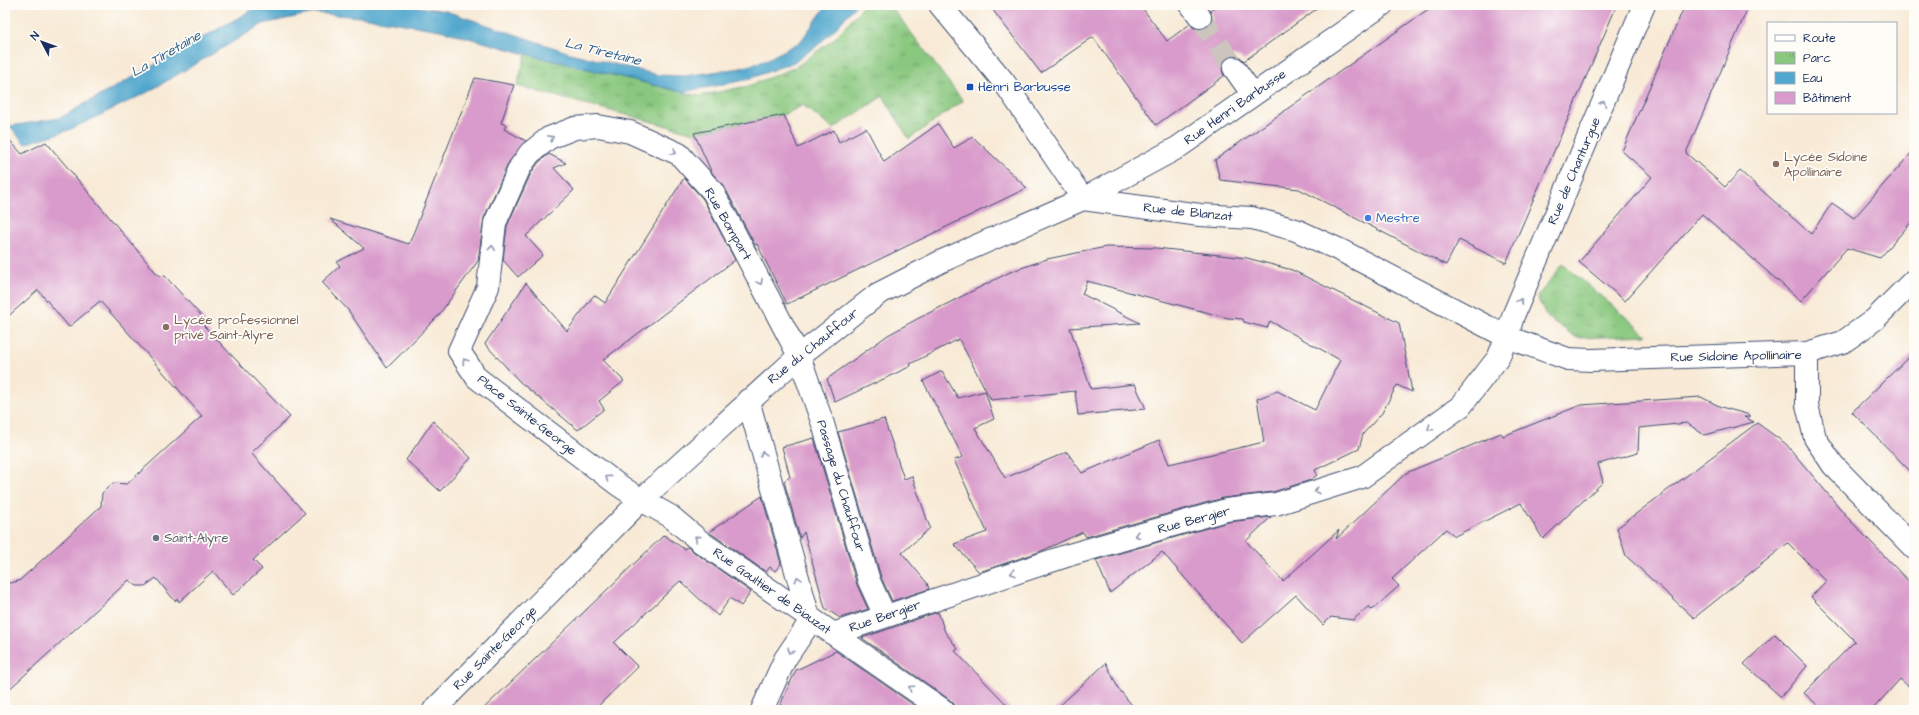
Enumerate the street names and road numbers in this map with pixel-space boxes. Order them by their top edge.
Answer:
street label: Rue Henri Barbusse [1180,65,1290,149]
street label: Rue de Chanturgue [1543,114,1606,228]
street label: Rue Bompart [700,184,756,264]
street label: Rue de Blanzat [1142,198,1234,226]
street label: Rue du Chauffour [764,304,862,388]
street label: Rue Sidoine Apollinaire [1670,346,1802,366]
street label: Place Sainte-George [473,371,580,460]
street label: Passage du Chauffour [811,418,870,555]
street label: Rue Bergier [1156,502,1233,539]
street label: Rue Gaultier de Biauzat [709,543,835,639]
street label: Rue Bergier [847,595,923,638]
street label: Rue Sainte-George [449,602,542,695]

